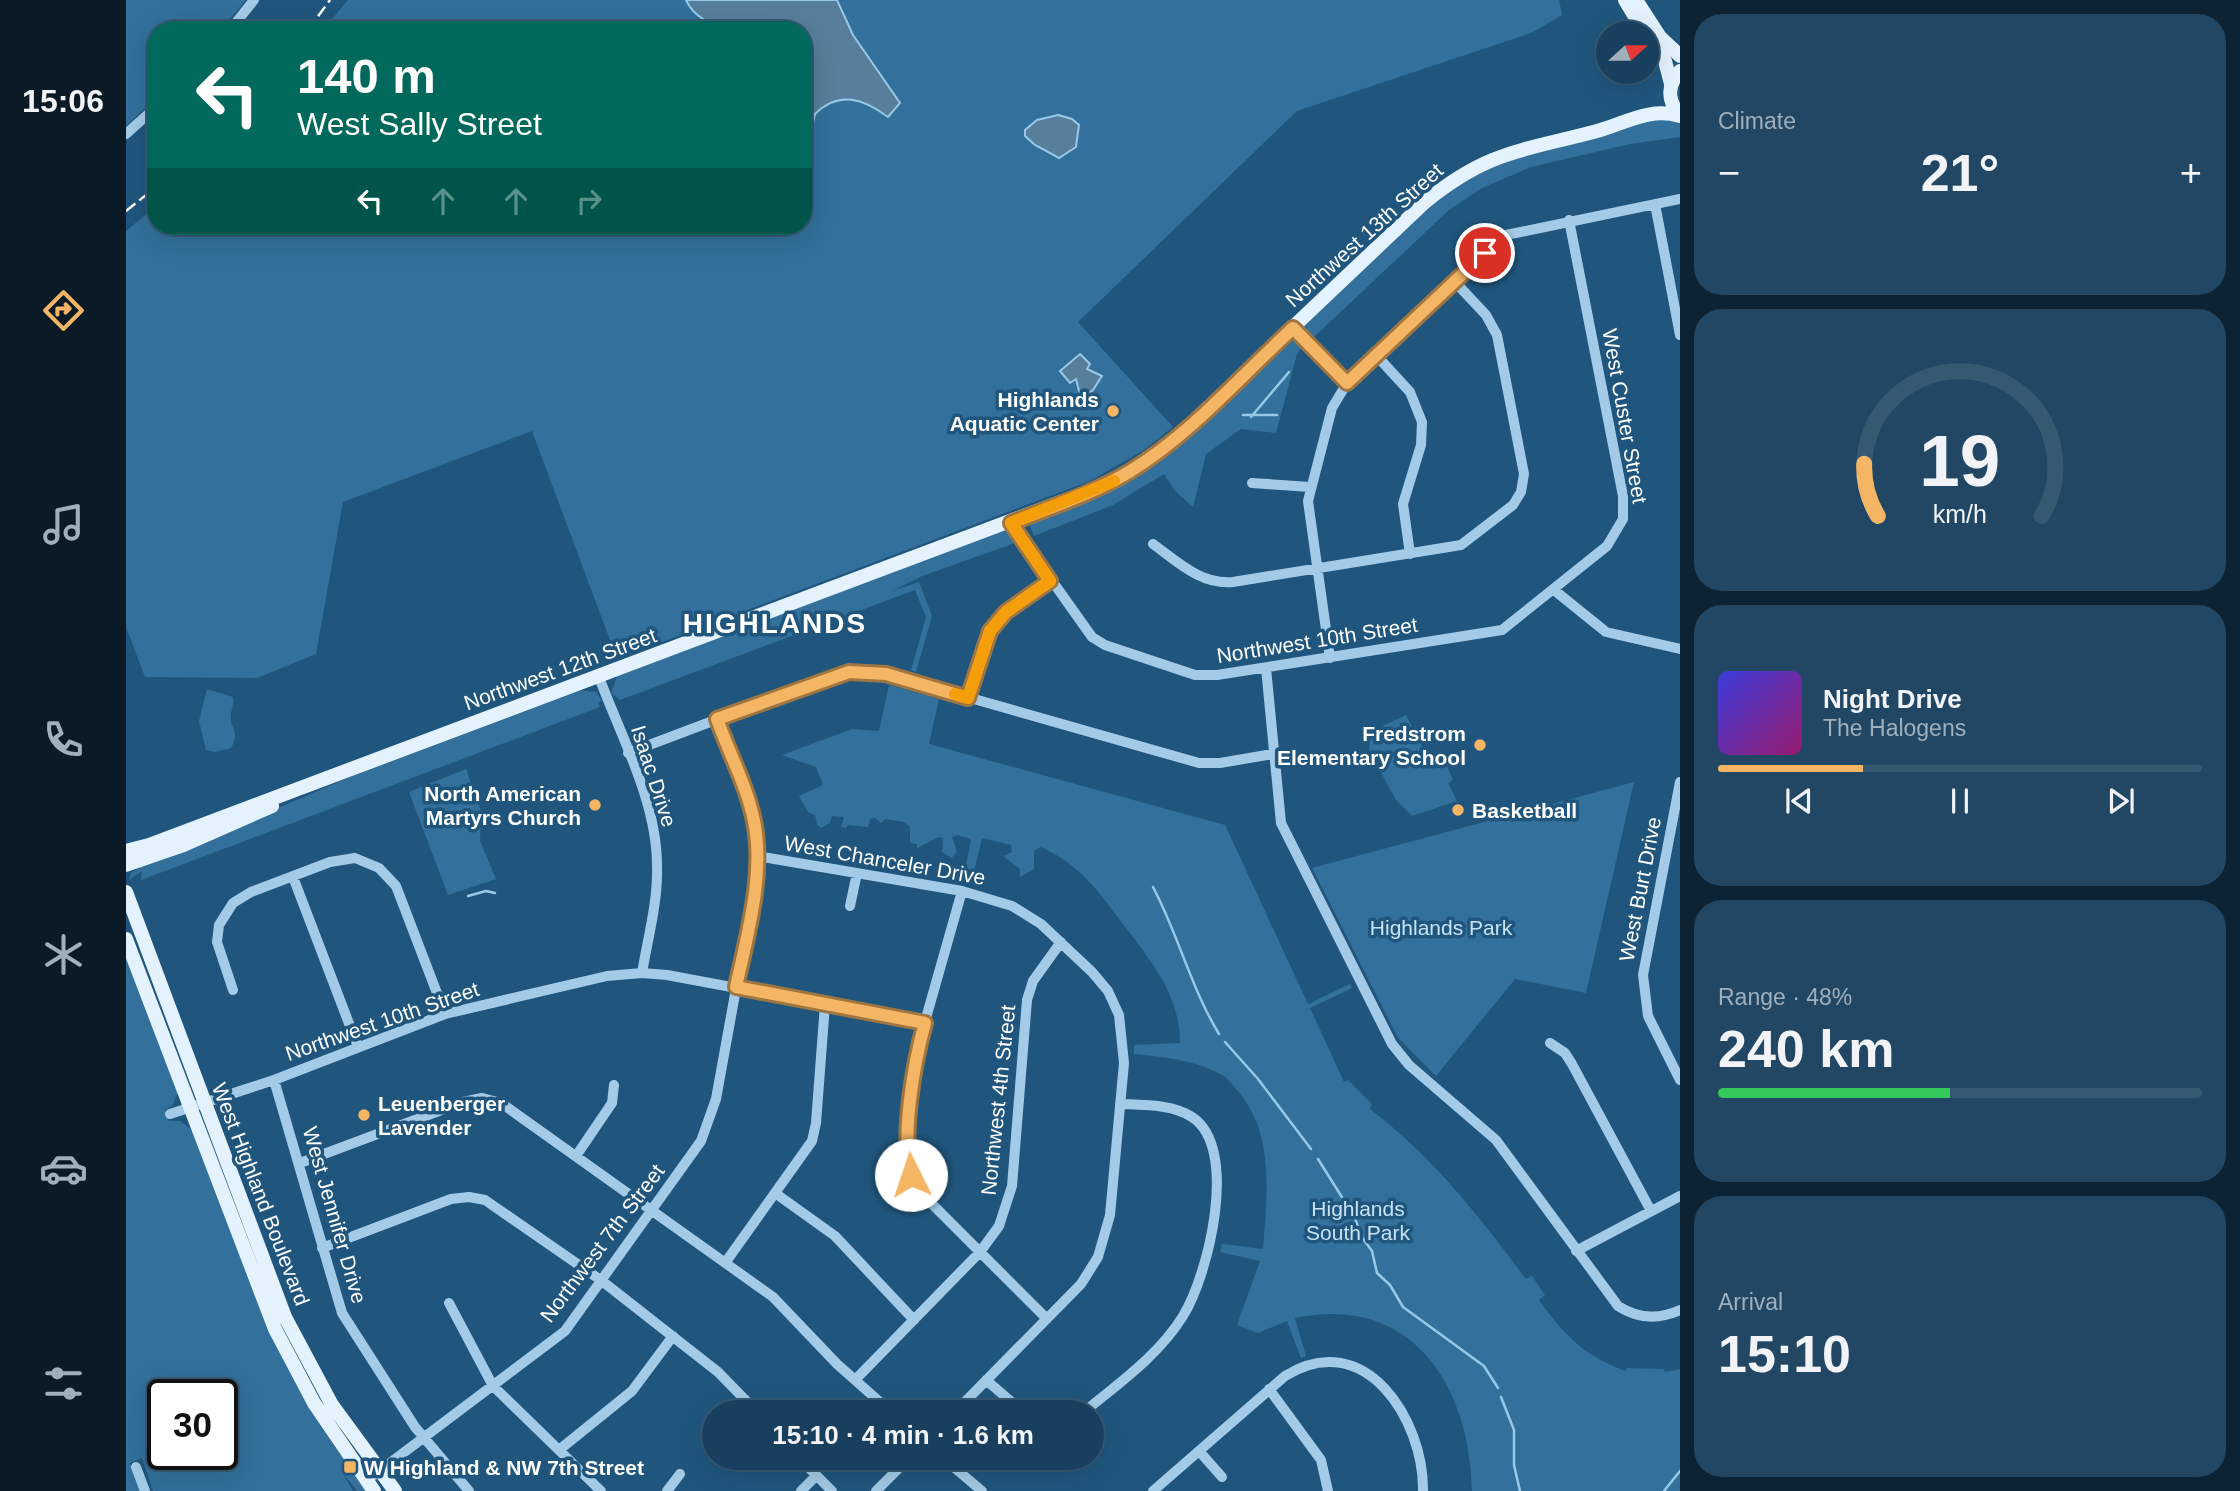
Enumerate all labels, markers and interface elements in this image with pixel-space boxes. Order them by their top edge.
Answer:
north arrow [1596,21,1659,84]
map controls [1596,21,1659,84]
icon: left [182,49,273,140]
text: 140 m [297,49,436,103]
text: 15:06 [22,83,104,119]
text: West Sally Street [297,106,542,142]
text: Climate [1718,108,1796,134]
text: 21° [1921,144,1999,202]
text: − [1718,152,1740,194]
text: + [2180,152,2202,194]
street label: Northwest 13th Street [1281,158,1447,311]
icon: left [351,182,389,220]
icon: ahead [424,182,462,220]
icon: ahead [497,182,535,220]
icon: right [570,182,608,220]
pin [1455,223,1515,283]
icon: arrive [1466,234,1504,272]
icon: directions [39,286,88,335]
street label: West Custer Street [1598,327,1652,505]
place label: Highlands Aquatic Center [950,388,1099,435]
marker: Highlands Aquatic Center [1105,403,1121,419]
text: 19 [1920,421,2000,502]
icon: music [39,500,88,549]
text: km/h [1933,500,1987,528]
district label: HIGHLANDS [683,608,867,639]
street label: Northwest 10th Street [1215,613,1419,667]
street label: Northwest 12th Street [461,623,660,715]
text: Night Drive [1823,684,1962,714]
icon: phone [39,715,88,764]
text: The Halogens [1823,715,1966,741]
place label: Fredstrom Elementary School [1277,722,1466,769]
street label: Isaac Drive [627,723,681,829]
marker: Fredstrom Elementary School [1472,737,1488,753]
place label: North American Martyrs Church [424,782,581,829]
icon: previous [1780,782,1818,820]
icon: pause [1941,782,1979,820]
icon: next [2102,782,2140,820]
marker: North American Martyrs Church [587,797,603,813]
place label: Basketball [1472,799,1577,822]
marker: Basketball [1450,802,1466,818]
street label: West Burt Drive [1615,815,1665,963]
street label: West Chanceler Drive [783,831,987,889]
park label: Highlands Park [1370,916,1513,939]
icon: climate [39,930,88,979]
street label: Northwest 10th Street [282,977,482,1065]
text: Range · 48% [1718,984,1852,1010]
street label: Northwest 4th Street [977,1003,1019,1196]
text: 240 km [1718,1020,1894,1078]
street label: West Highland Boulevard [208,1079,314,1309]
place label: Leuenberger Lavender [378,1092,505,1139]
marker: Leuenberger Lavender [356,1107,372,1123]
street label: West Jennifer Drive [299,1124,371,1306]
position arrow [874,1138,948,1212]
icon: car [39,1144,88,1193]
street label: Northwest 7th Street [535,1160,669,1326]
park label: Highlands South Park [1306,1197,1410,1244]
text: Arrival [1718,1289,1783,1315]
text: 15:10 [1718,1325,1851,1383]
icon: filters [39,1359,88,1408]
speed limit sign: 30 [147,1379,238,1470]
text: 15:10 · 4 min · 1.6 km [772,1420,1034,1450]
place label: W Highland & NW 7th Street [364,1456,644,1479]
marker: W Highland & NW 7th Street [342,1459,358,1475]

